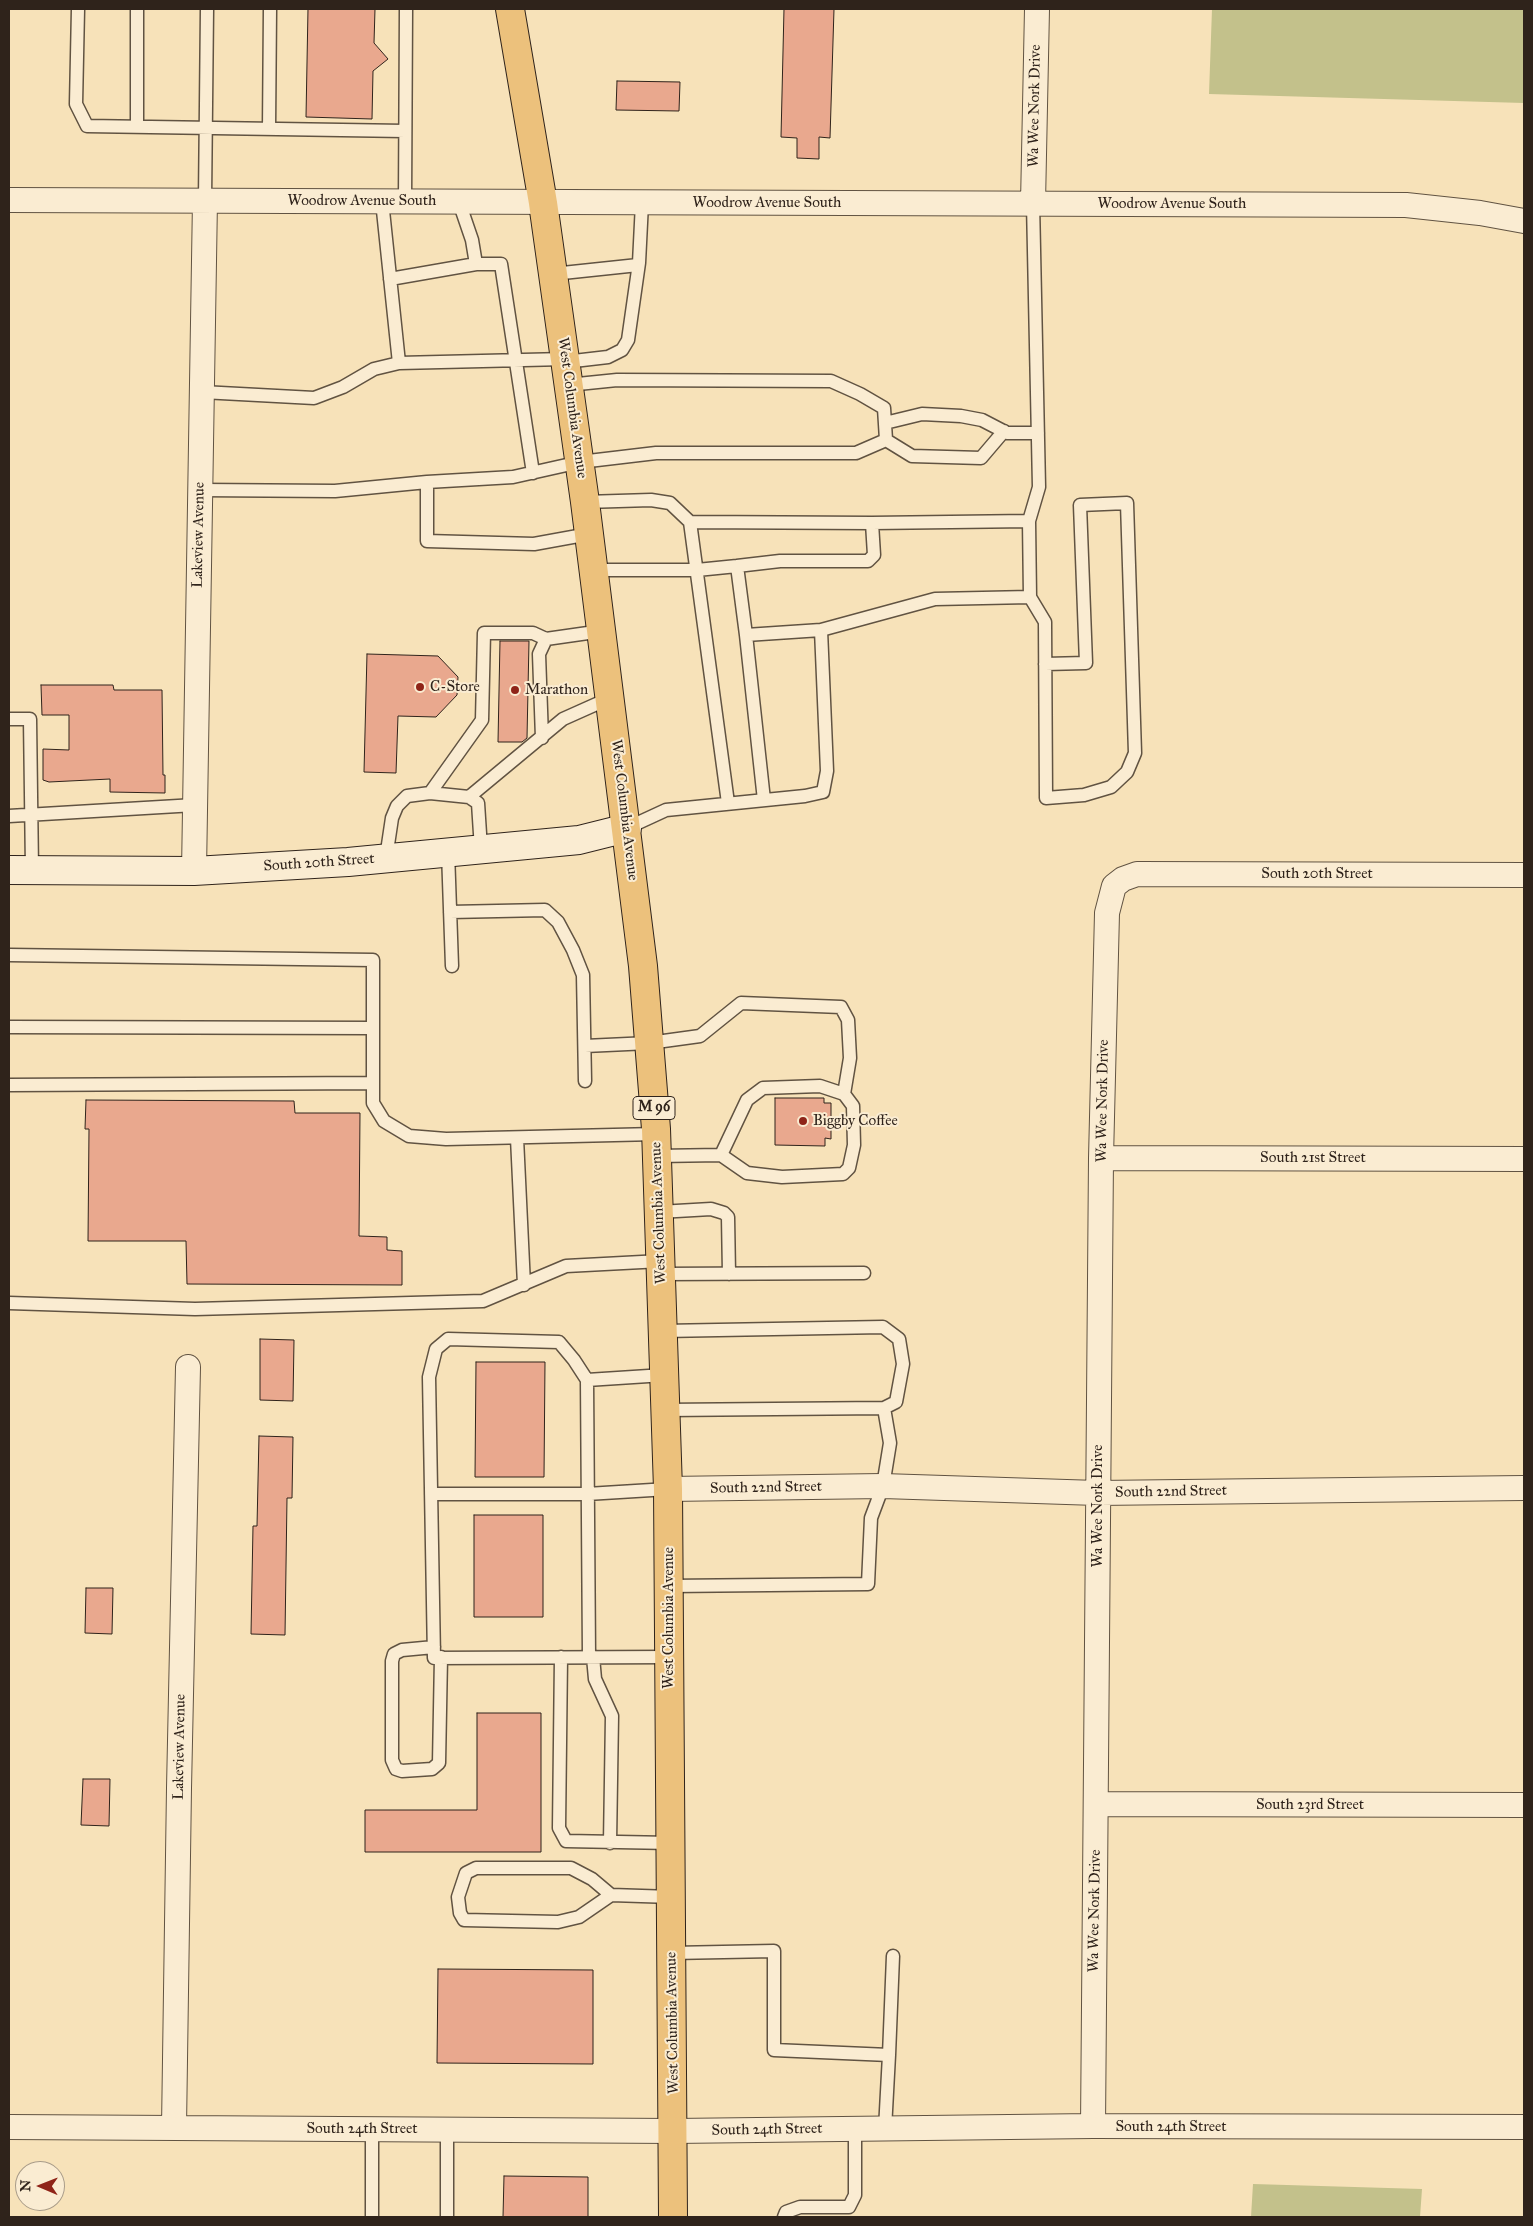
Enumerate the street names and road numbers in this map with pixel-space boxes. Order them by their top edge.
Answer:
street label: Wa Wee Nork Drive [1025,44,1045,168]
street label: Woodrow Avenue South [288,192,436,210]
street label: Woodrow Avenue South [693,194,841,212]
street label: Woodrow Avenue South [1098,195,1246,213]
street label: West Columbia Avenue [553,336,591,480]
street label: Lakeview Avenue [189,482,209,588]
street label: West Columbia Avenue [606,738,642,882]
street label: South 20th Street [263,850,375,876]
street label: South 20th Street [1261,865,1373,883]
street label: Wa Wee Nork Drive [1093,1039,1113,1163]
road number: M 96 [633,1096,675,1120]
street label: West Columbia Avenue [648,1142,670,1284]
street label: South 21st Street [1260,1149,1366,1167]
street label: Wa Wee Nork Drive [1089,1445,1107,1567]
street label: South 22nd Street [710,1478,822,1498]
street label: South 22nd Street [1115,1482,1227,1502]
street label: West Columbia Avenue [660,1547,678,1689]
street label: Lakeview Avenue [170,1694,190,1800]
street label: South 23rd Street [1256,1796,1364,1814]
street label: Wa Wee Nork Drive [1085,1849,1105,1973]
street label: West Columbia Avenue [663,1952,683,2094]
street label: South 24th Street [1115,2118,1227,2136]
street label: South 24th Street [306,2120,418,2138]
street label: South 24th Street [711,2120,823,2140]

